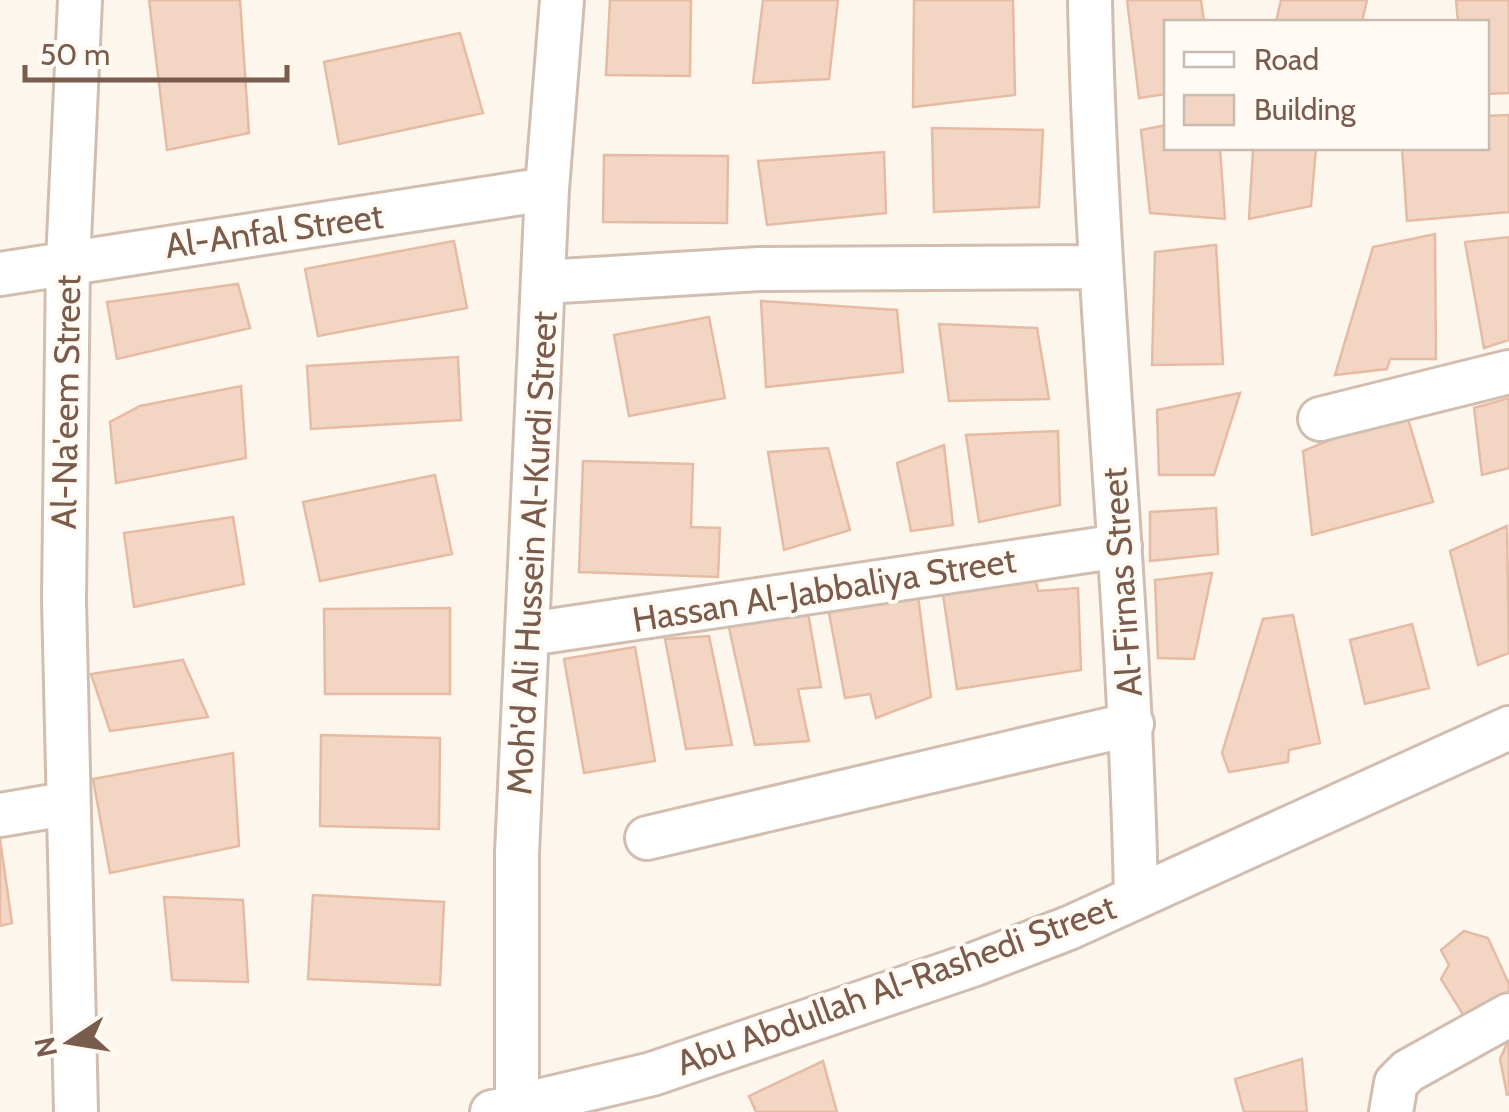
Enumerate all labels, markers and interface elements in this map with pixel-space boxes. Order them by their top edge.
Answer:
scale bar [25,20,288,82]
legend [1164,20,1489,150]
text: 50 m [40,36,110,73]
text: Road [1254,41,1319,78]
text: Building [1254,91,1357,128]
street label: Al-Anfal Street [162,194,386,267]
street label: Al-Na'eem Street [42,274,89,530]
street label: Moh'd Ali Hussein Al-Kurdi Street [497,310,566,796]
street label: Al-Firnas Street [1092,466,1151,698]
street label: Hassan Al-Jabbaliya Street [629,538,1019,641]
street label: Abu Abdullah Al-Rashedi Street [670,885,1122,1084]
north arrow [20,992,120,1092]
text: N [27,1034,64,1060]

